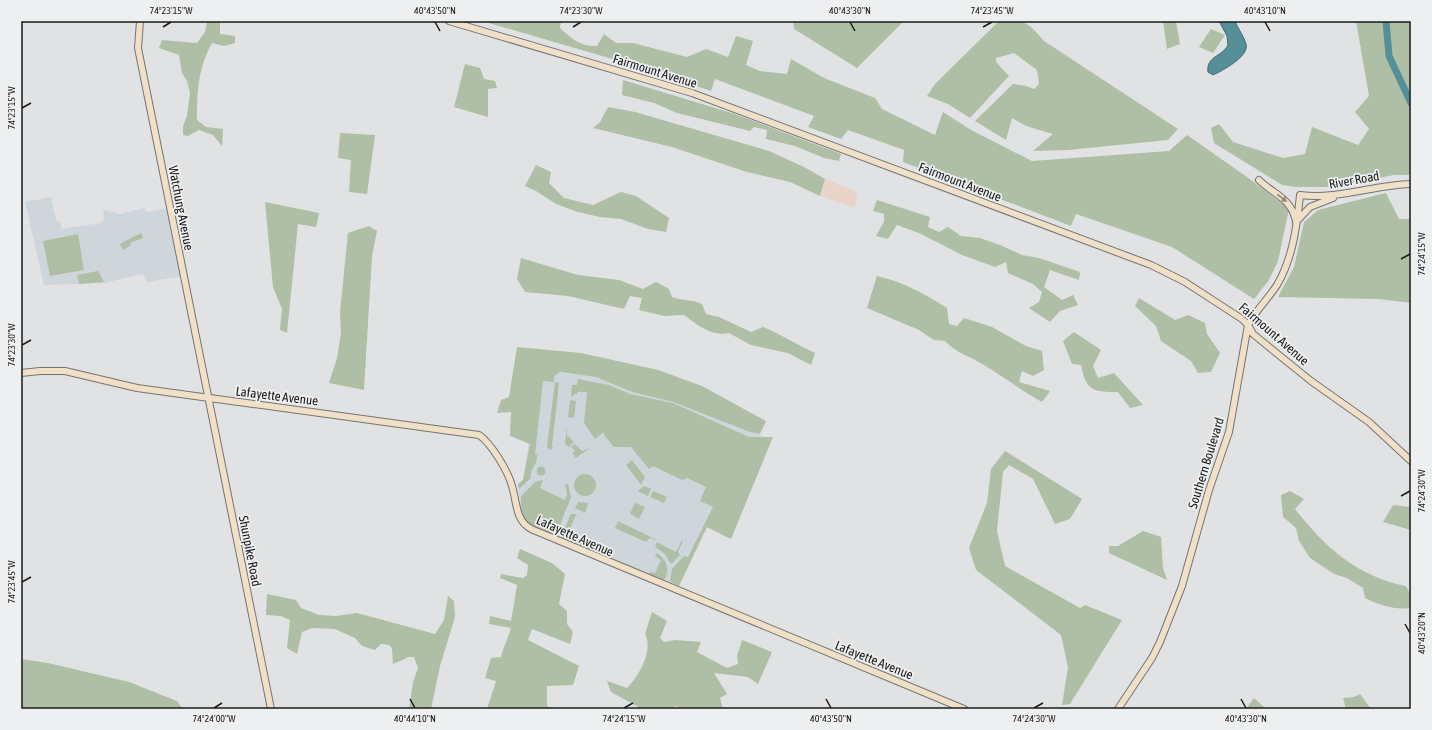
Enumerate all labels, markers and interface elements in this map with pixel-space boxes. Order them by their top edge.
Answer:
text: 74°23'15"W [149,5,193,16]
text: 40°43'50"N [414,5,456,16]
text: 74°23'30"W [559,5,603,16]
text: 40°43'30"N [829,5,871,16]
text: 74°23'45"W [970,5,1014,16]
text: 40°43'10"N [1244,5,1286,16]
street label: Fairmount Avenue [611,51,699,91]
text: 74°23'15"W [6,86,17,130]
street label: Fairmount Avenue [917,159,1004,205]
street label: Watchung Avenue [165,164,197,252]
street label: River Road [1328,168,1380,192]
one-way arrow [1277,194,1287,202]
text: 74°24'15"W [1416,232,1427,276]
street label: Fairmount Avenue [1236,300,1312,368]
text: 74°23'30"W [6,323,17,367]
street label: Lafayette Avenue [235,384,319,409]
street label: Southern Boulevard [1185,416,1227,510]
text: 74°24'30"W [1416,469,1427,513]
street label: Lafayette Avenue [534,512,616,560]
street label: Shunpike Road [236,514,264,588]
text: 74°23'45"W [6,560,17,604]
text: 40°43'20"N [1416,612,1427,654]
street label: Lafayette Avenue [833,638,915,683]
text: 74°24'00"W [192,713,236,724]
text: 40°44'10"N [394,713,436,724]
text: 74°24'15"W [602,713,646,724]
text: 40°43'50"N [810,713,852,724]
text: 74°24'30"W [1012,713,1056,724]
text: 40°43'30"N [1225,713,1267,724]

